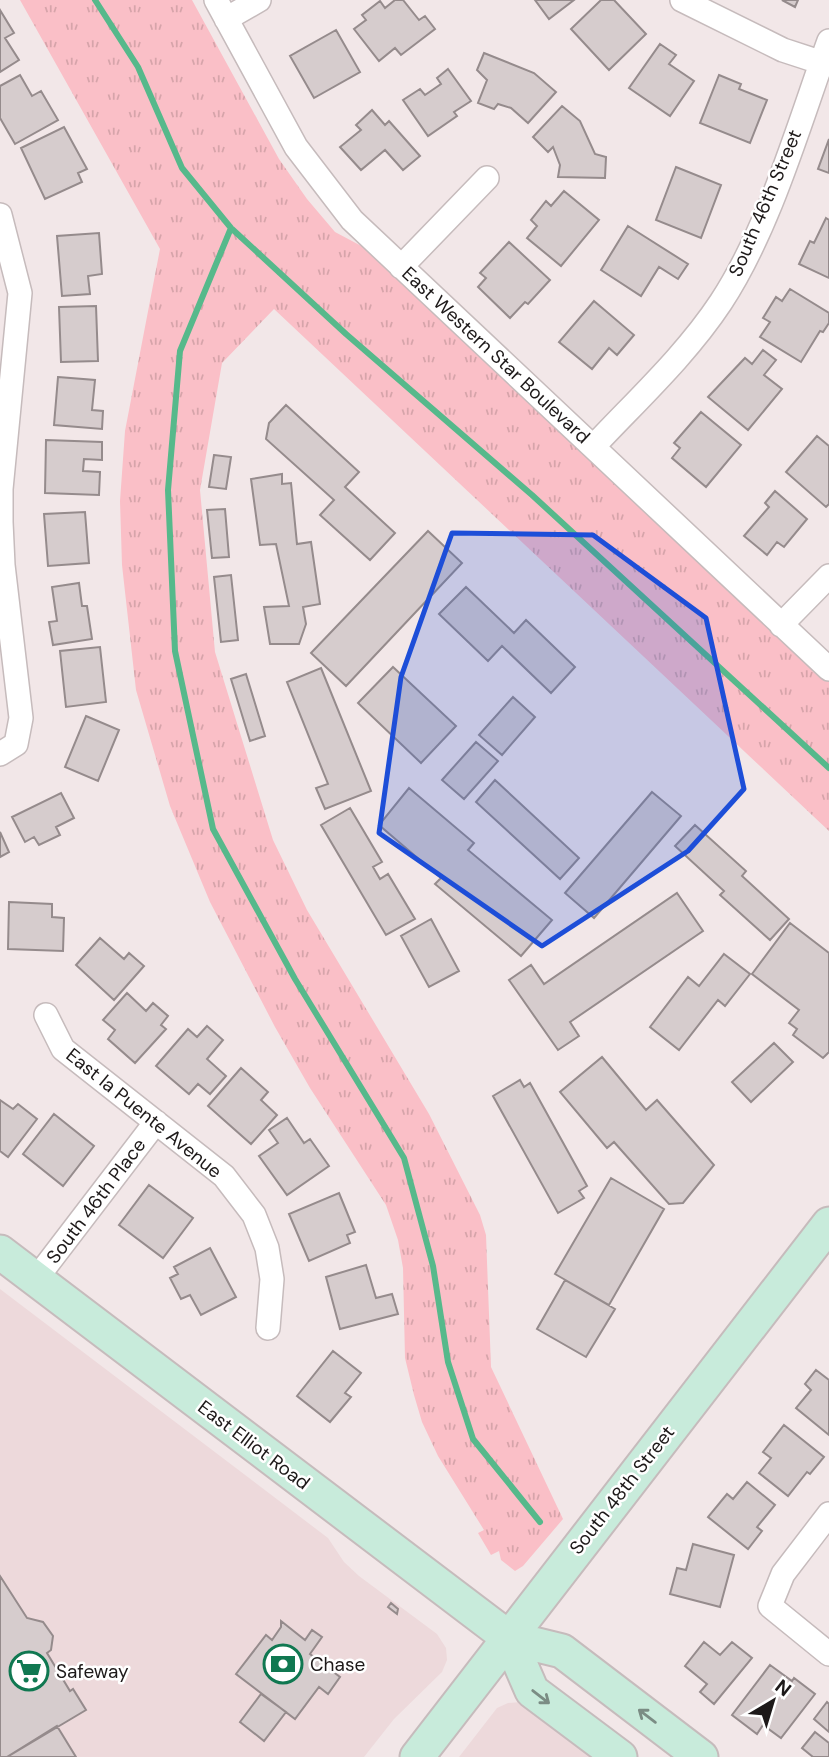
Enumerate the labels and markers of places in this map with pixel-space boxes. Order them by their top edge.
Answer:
bank icon: Chase [262,1643,304,1685]
supermarket icon: Safeway [8,1650,50,1692]
place label: Chase [310,1652,365,1677]
place label: Safeway [56,1659,129,1684]

